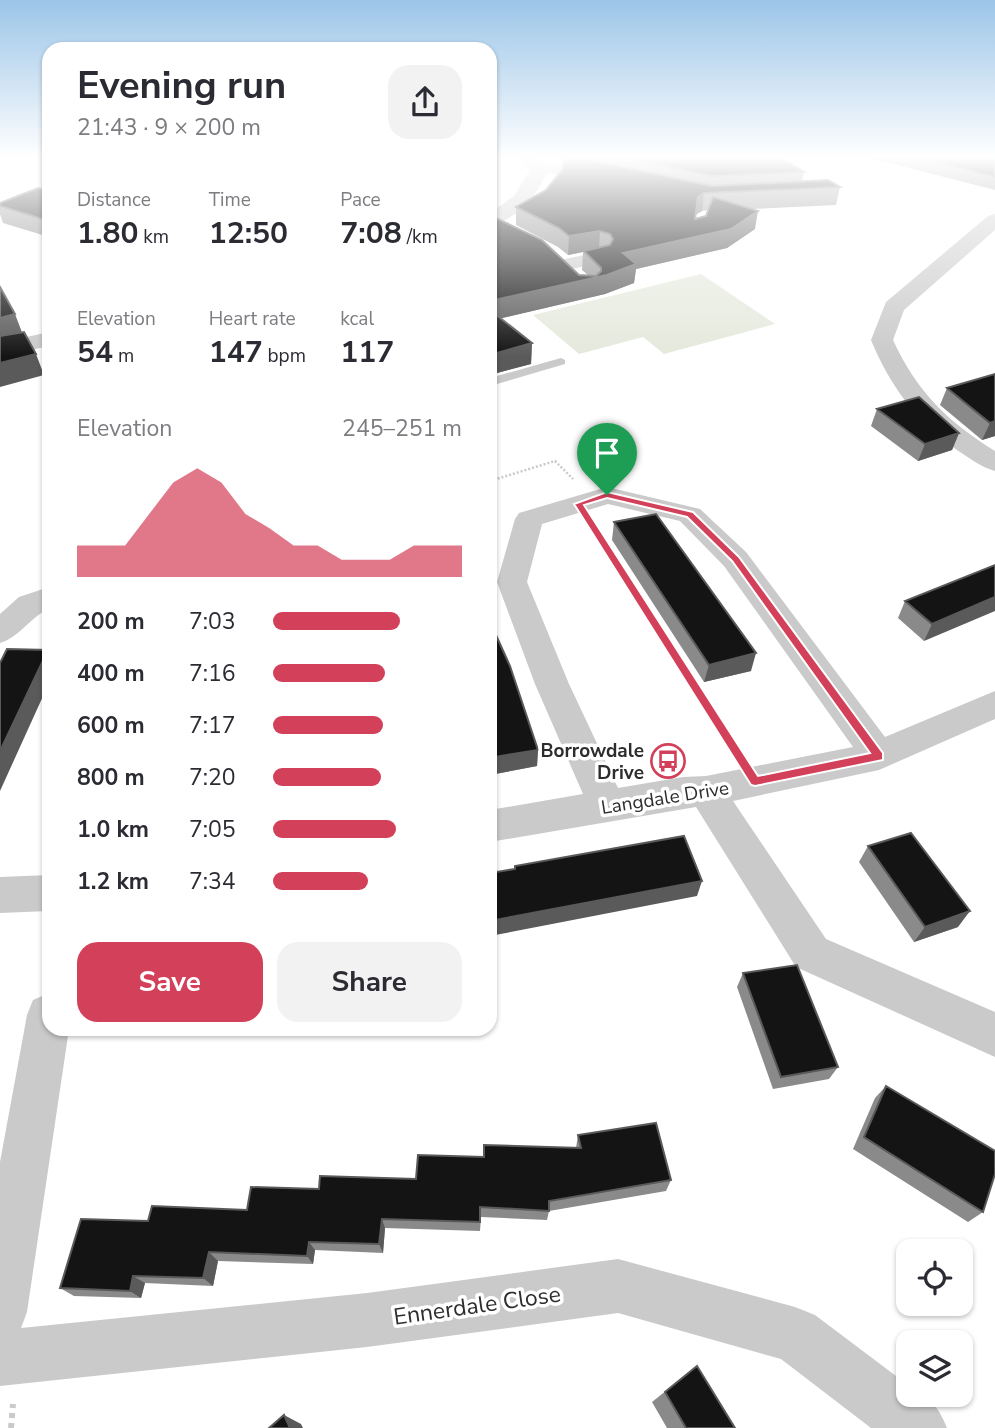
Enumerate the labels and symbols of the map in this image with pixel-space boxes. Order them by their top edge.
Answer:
pin [577,423,637,495]
place label: Borrowdale Drive [540,738,644,786]
bus stop icon: Borrowdale Drive [649,742,687,780]
street label: Langdale Drive [599,775,731,821]
street label: Ennerdale Close [391,1278,563,1333]

